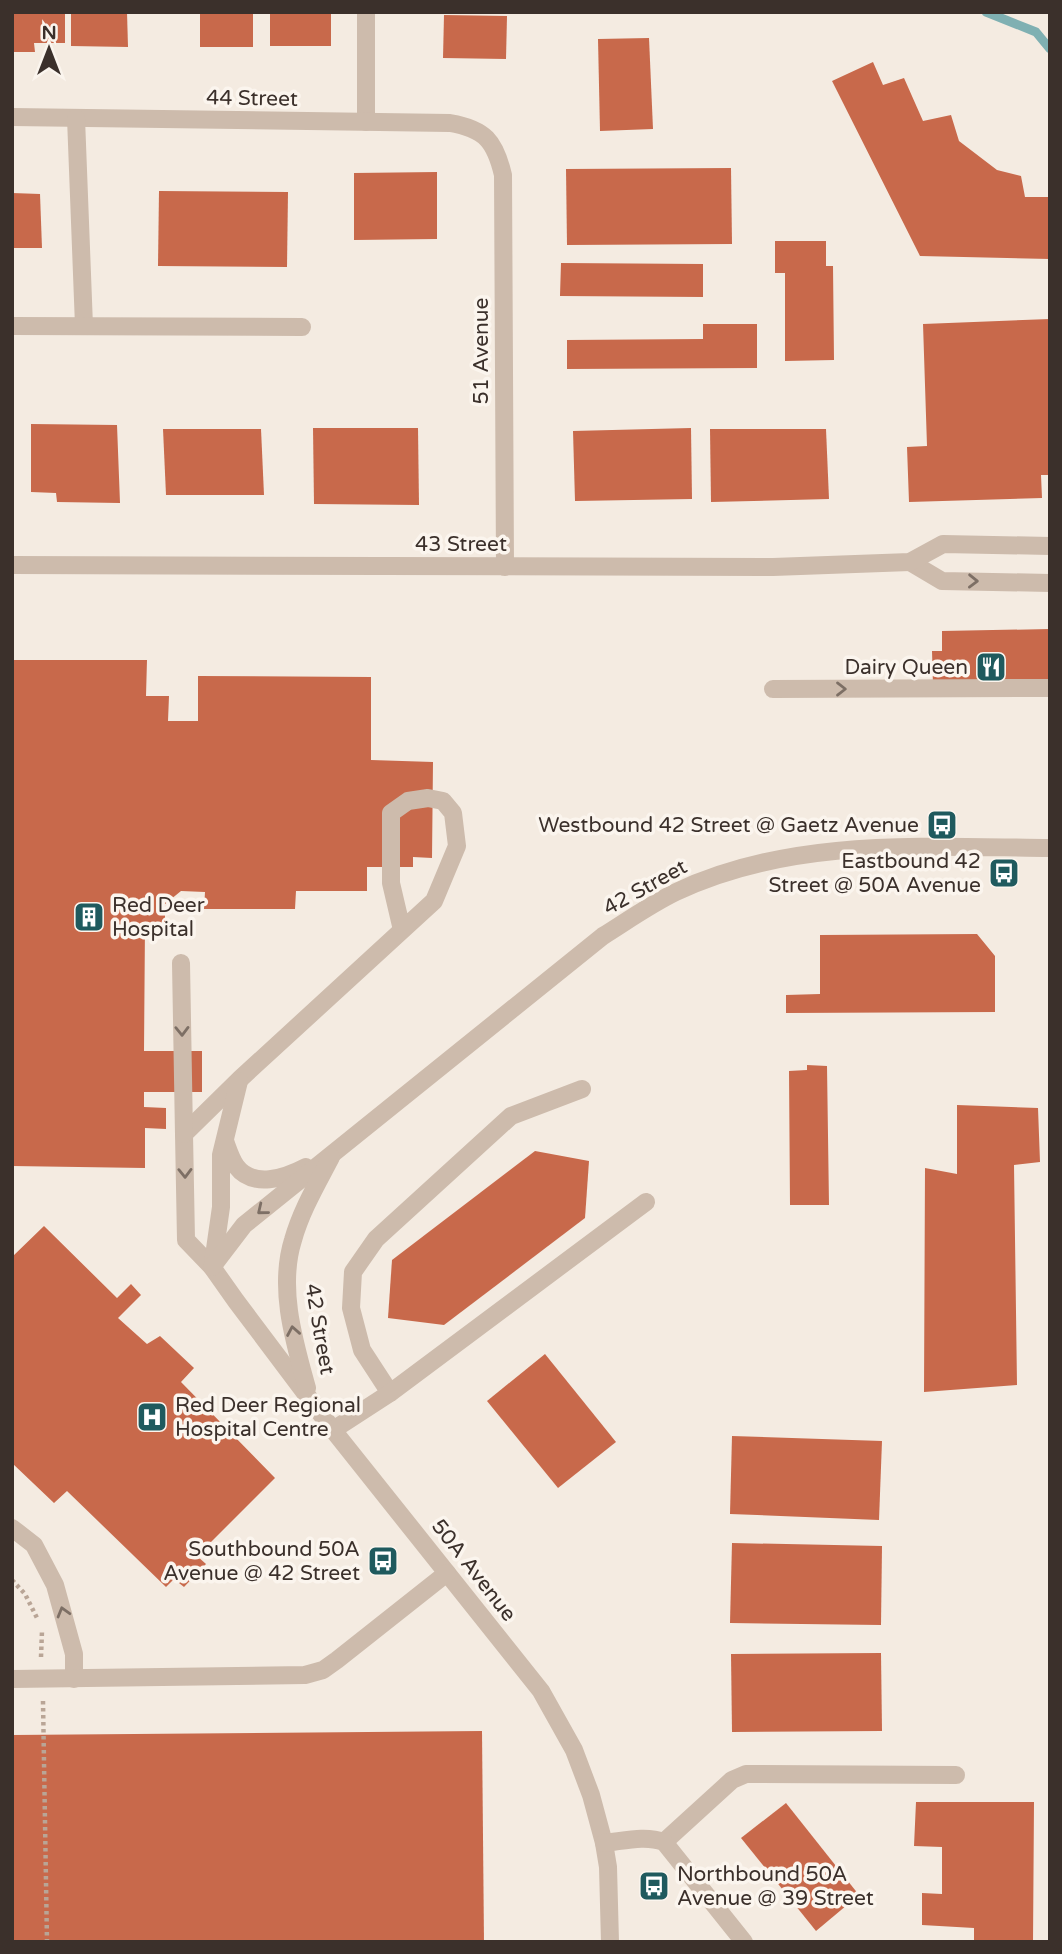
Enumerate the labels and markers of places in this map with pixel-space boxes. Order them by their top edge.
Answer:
restaurant icon: Dairy Queen [974,650,1008,684]
place label: Dairy Queen [844,655,968,680]
bus stop icon: Westbound 42 Street @ Gaetz Avenue [925,808,959,842]
place label: Westbound 42 Street @ Gaetz Avenue [538,813,919,838]
place label: Eastbound 42 Street @ 50A Avenue [769,849,981,898]
bus stop icon: Eastbound 42 Street @ 50A Avenue [987,856,1021,890]
place label: Red Deer Hospital [112,893,205,942]
building icon: Red Deer Hospital [72,900,106,934]
place label: Red Deer Regional Hospital Centre [175,1393,361,1442]
hospital icon: Red Deer Regional Hospital Centre [135,1400,169,1434]
place label: Southbound 50A Avenue @ 42 Street [163,1537,360,1586]
bus stop icon: Southbound 50A Avenue @ 42 Street [366,1544,400,1578]
place label: Northbound 50A Avenue @ 39 Street [677,1862,874,1911]
bus stop icon: Northbound 50A Avenue @ 39 Street [637,1869,671,1903]

